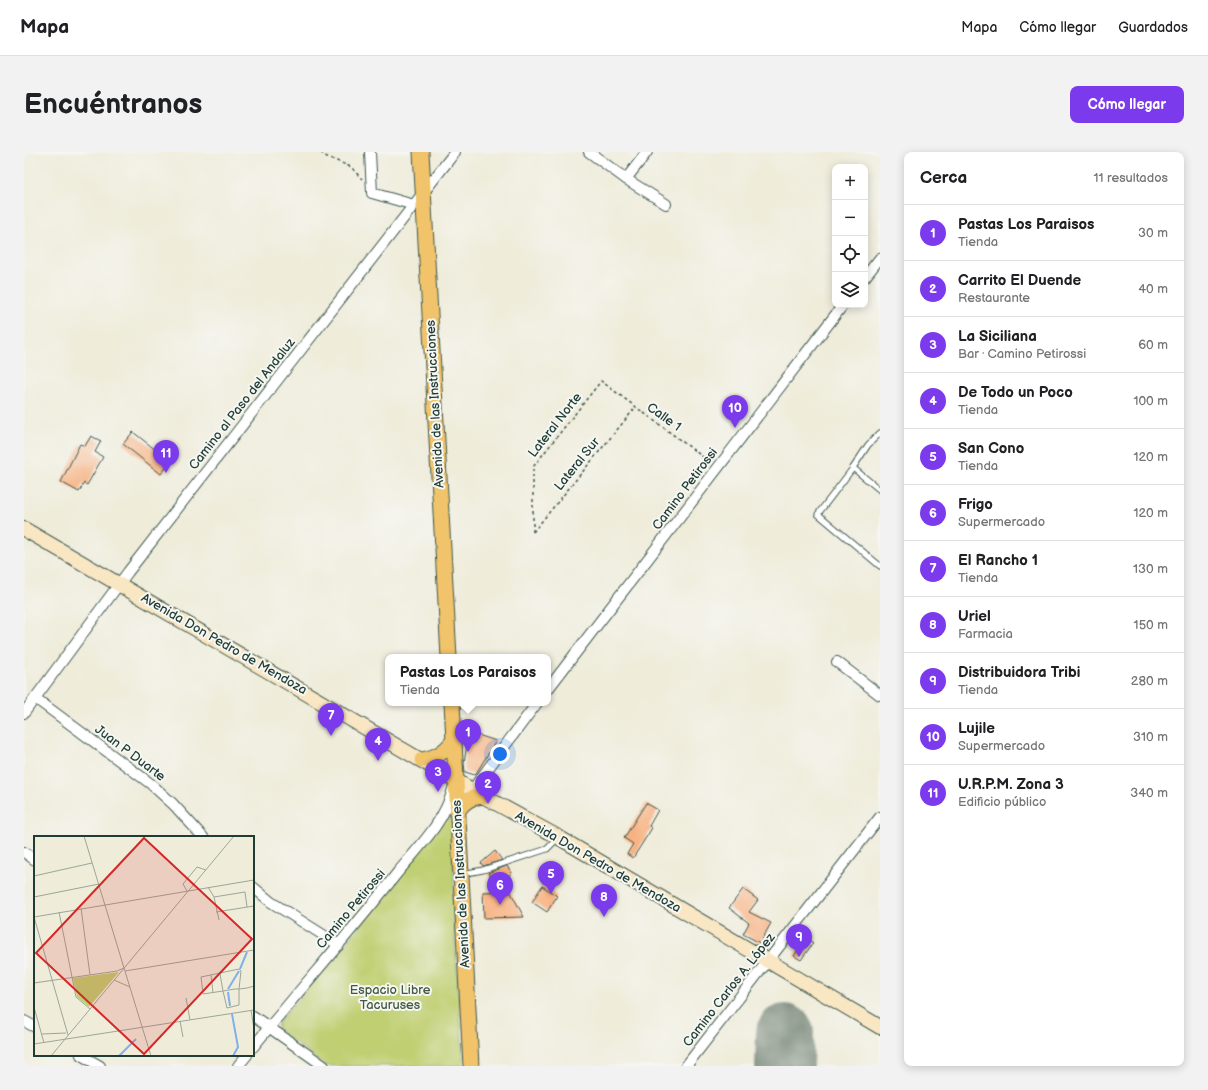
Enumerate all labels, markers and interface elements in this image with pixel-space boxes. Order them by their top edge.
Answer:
text: Mapa [20,16,69,39]
text: Mapa [961,19,997,36]
text: Cómo llegar [1019,19,1096,36]
text: Guardados [1118,19,1188,36]
button: Cómo llegar [1070,86,1184,123]
text: Encuéntranos [24,88,202,121]
map controls [832,164,868,308]
button: + [832,164,868,200]
text: Cerca [920,168,967,188]
text: 11 resultados [1093,170,1168,186]
button: − [832,200,868,236]
text: Pastas Los Paraisos [958,215,1094,234]
text: 1 [930,225,936,241]
text: 30 m [1138,225,1168,241]
text: Tienda [958,234,998,250]
button: locate [832,236,868,272]
text: Carrito El Duende [958,271,1081,290]
button: layers [832,272,868,308]
text: 2 [929,281,937,297]
text: 40 m [1138,281,1168,297]
text: Restaurante [958,290,1030,306]
street label: Avenida de las Instrucciones [423,319,447,488]
text: La Siciliana [958,327,1037,346]
street label: Camino al Paso del Andaluz [186,334,299,473]
text: 3 [929,337,937,353]
text: 60 m [1138,337,1168,353]
text: Bar · Camino Petirossi [958,346,1086,362]
text: De Todo un Poco [958,383,1073,402]
street label: Lateral Norte [525,389,585,460]
text: 4 [929,393,937,409]
text: 100 m [1133,393,1168,409]
pin: 10 [722,395,748,428]
street label: Calle 1 [644,399,684,435]
text: Tienda [958,402,998,418]
street label: Lateral Sur [551,434,603,494]
text: San Cono [958,439,1024,458]
pin: 11 [153,440,179,473]
street label: Camino Petirossi [649,445,721,533]
text: 5 [929,449,937,465]
text: 120 m [1133,449,1168,465]
text: Tienda [958,458,998,474]
text: Frigo [958,495,993,514]
text: 6 [929,505,937,521]
text: 120 m [1133,505,1168,521]
text: Supermercado [958,514,1045,530]
text: El Rancho 1 [958,551,1038,570]
text: 7 [929,561,937,577]
text: 130 m [1133,561,1168,577]
text: Tienda [958,570,998,586]
street label: Avenida Don Pedro de Mendoza [138,590,310,698]
text: Uriel [958,607,991,626]
text: 8 [929,617,937,633]
text: 150 m [1134,617,1168,633]
text: Farmacia [958,626,1013,642]
popup [385,654,551,706]
text: Pastas Los Paraisos [400,663,536,682]
text: Distribuidora Tribi [958,663,1080,682]
text: 9 [929,673,937,689]
text: 280 m [1131,673,1168,689]
text: Tienda [400,682,440,698]
text: Tienda [958,682,998,698]
pin: 7 [318,703,344,736]
pin: 1 [455,719,481,752]
text: Lujile [958,719,995,738]
street label: Juan P Duarte [92,721,169,785]
pin: 4 [365,728,391,761]
text: 10 [926,729,940,745]
text: 310 m [1133,729,1168,745]
text: Supermercado [958,738,1045,754]
your location [490,744,510,764]
pin: 3 [425,759,451,792]
pin: 2 [475,771,501,804]
text: U.R.P.M. Zona 3 [958,775,1064,794]
text: 11 [928,785,938,801]
text: 340 m [1130,785,1168,801]
text: Edificio público [958,794,1046,810]
street label: Avenida de las Instrucciones [449,799,473,968]
street label: Avenida Don Pedro de Mendoza [512,808,684,916]
inset map [34,836,254,1056]
pin: 5 [538,861,564,894]
street label: Camino Petirossi [313,866,389,952]
pin: 6 [487,872,513,905]
pin: 8 [591,884,617,917]
pin: 9 [786,924,812,957]
street label: Camino Carlos A. López [680,929,779,1050]
park label: Espacio Libre Tacuruses [350,982,431,1013]

